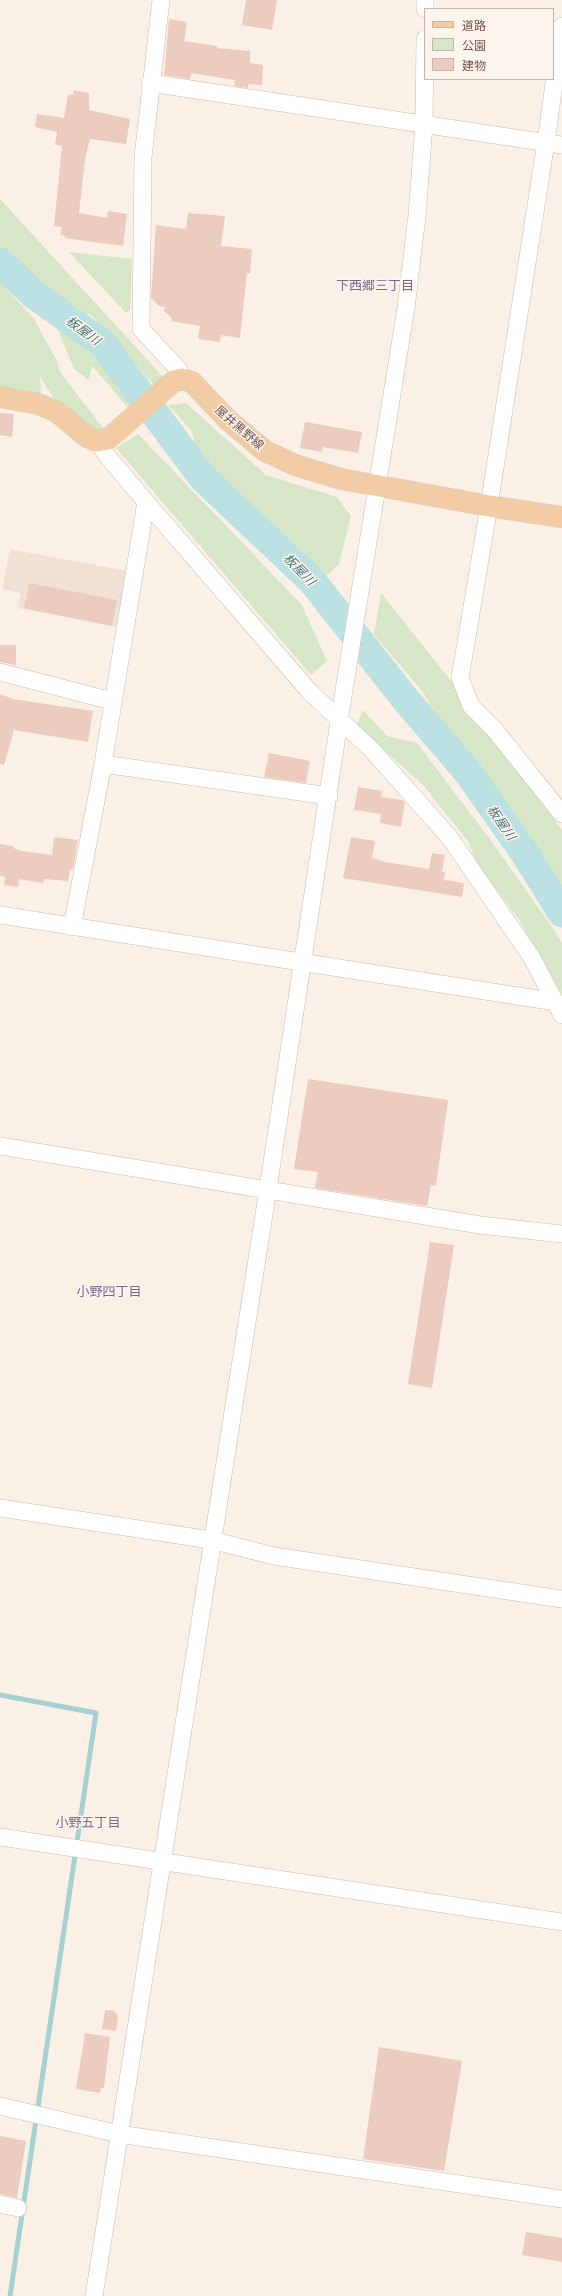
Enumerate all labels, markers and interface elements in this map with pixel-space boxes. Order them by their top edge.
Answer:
legend [424,8,554,80]
text: 道路 [462,20,486,32]
text: 公園 [462,40,486,52]
text: 建物 [462,60,486,72]
district label: 下西郷三丁目 [336,278,414,294]
water label: 板屋川 [63,313,103,349]
street label: 屋井黒野線 [212,403,266,453]
water label: 板屋川 [280,551,318,589]
water label: 板屋川 [484,802,518,844]
district label: 小野四丁目 [77,1284,141,1300]
district label: 小野五丁目 [56,1815,120,1831]

